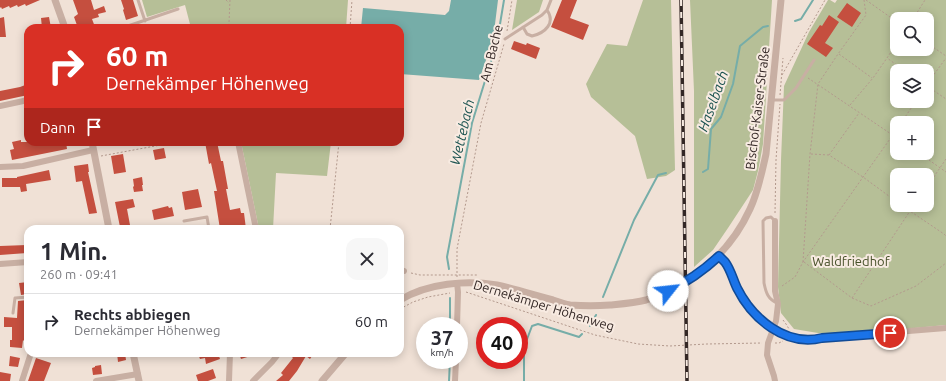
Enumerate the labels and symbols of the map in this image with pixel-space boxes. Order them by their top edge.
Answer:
street label: Am Bache [477,23,505,83]
street label: Bischof-Kaiser-Straße [742,46,772,170]
water label: Haselbach [695,69,731,133]
water label: Wettebach [447,98,477,166]
park label: Waldfriedhof [812,254,890,268]
position arrow [647,270,689,312]
street label: Dernekämper Höhenweg [472,277,616,333]
pin [873,316,907,350]
speed limit sign: 40 [476,317,528,369]

